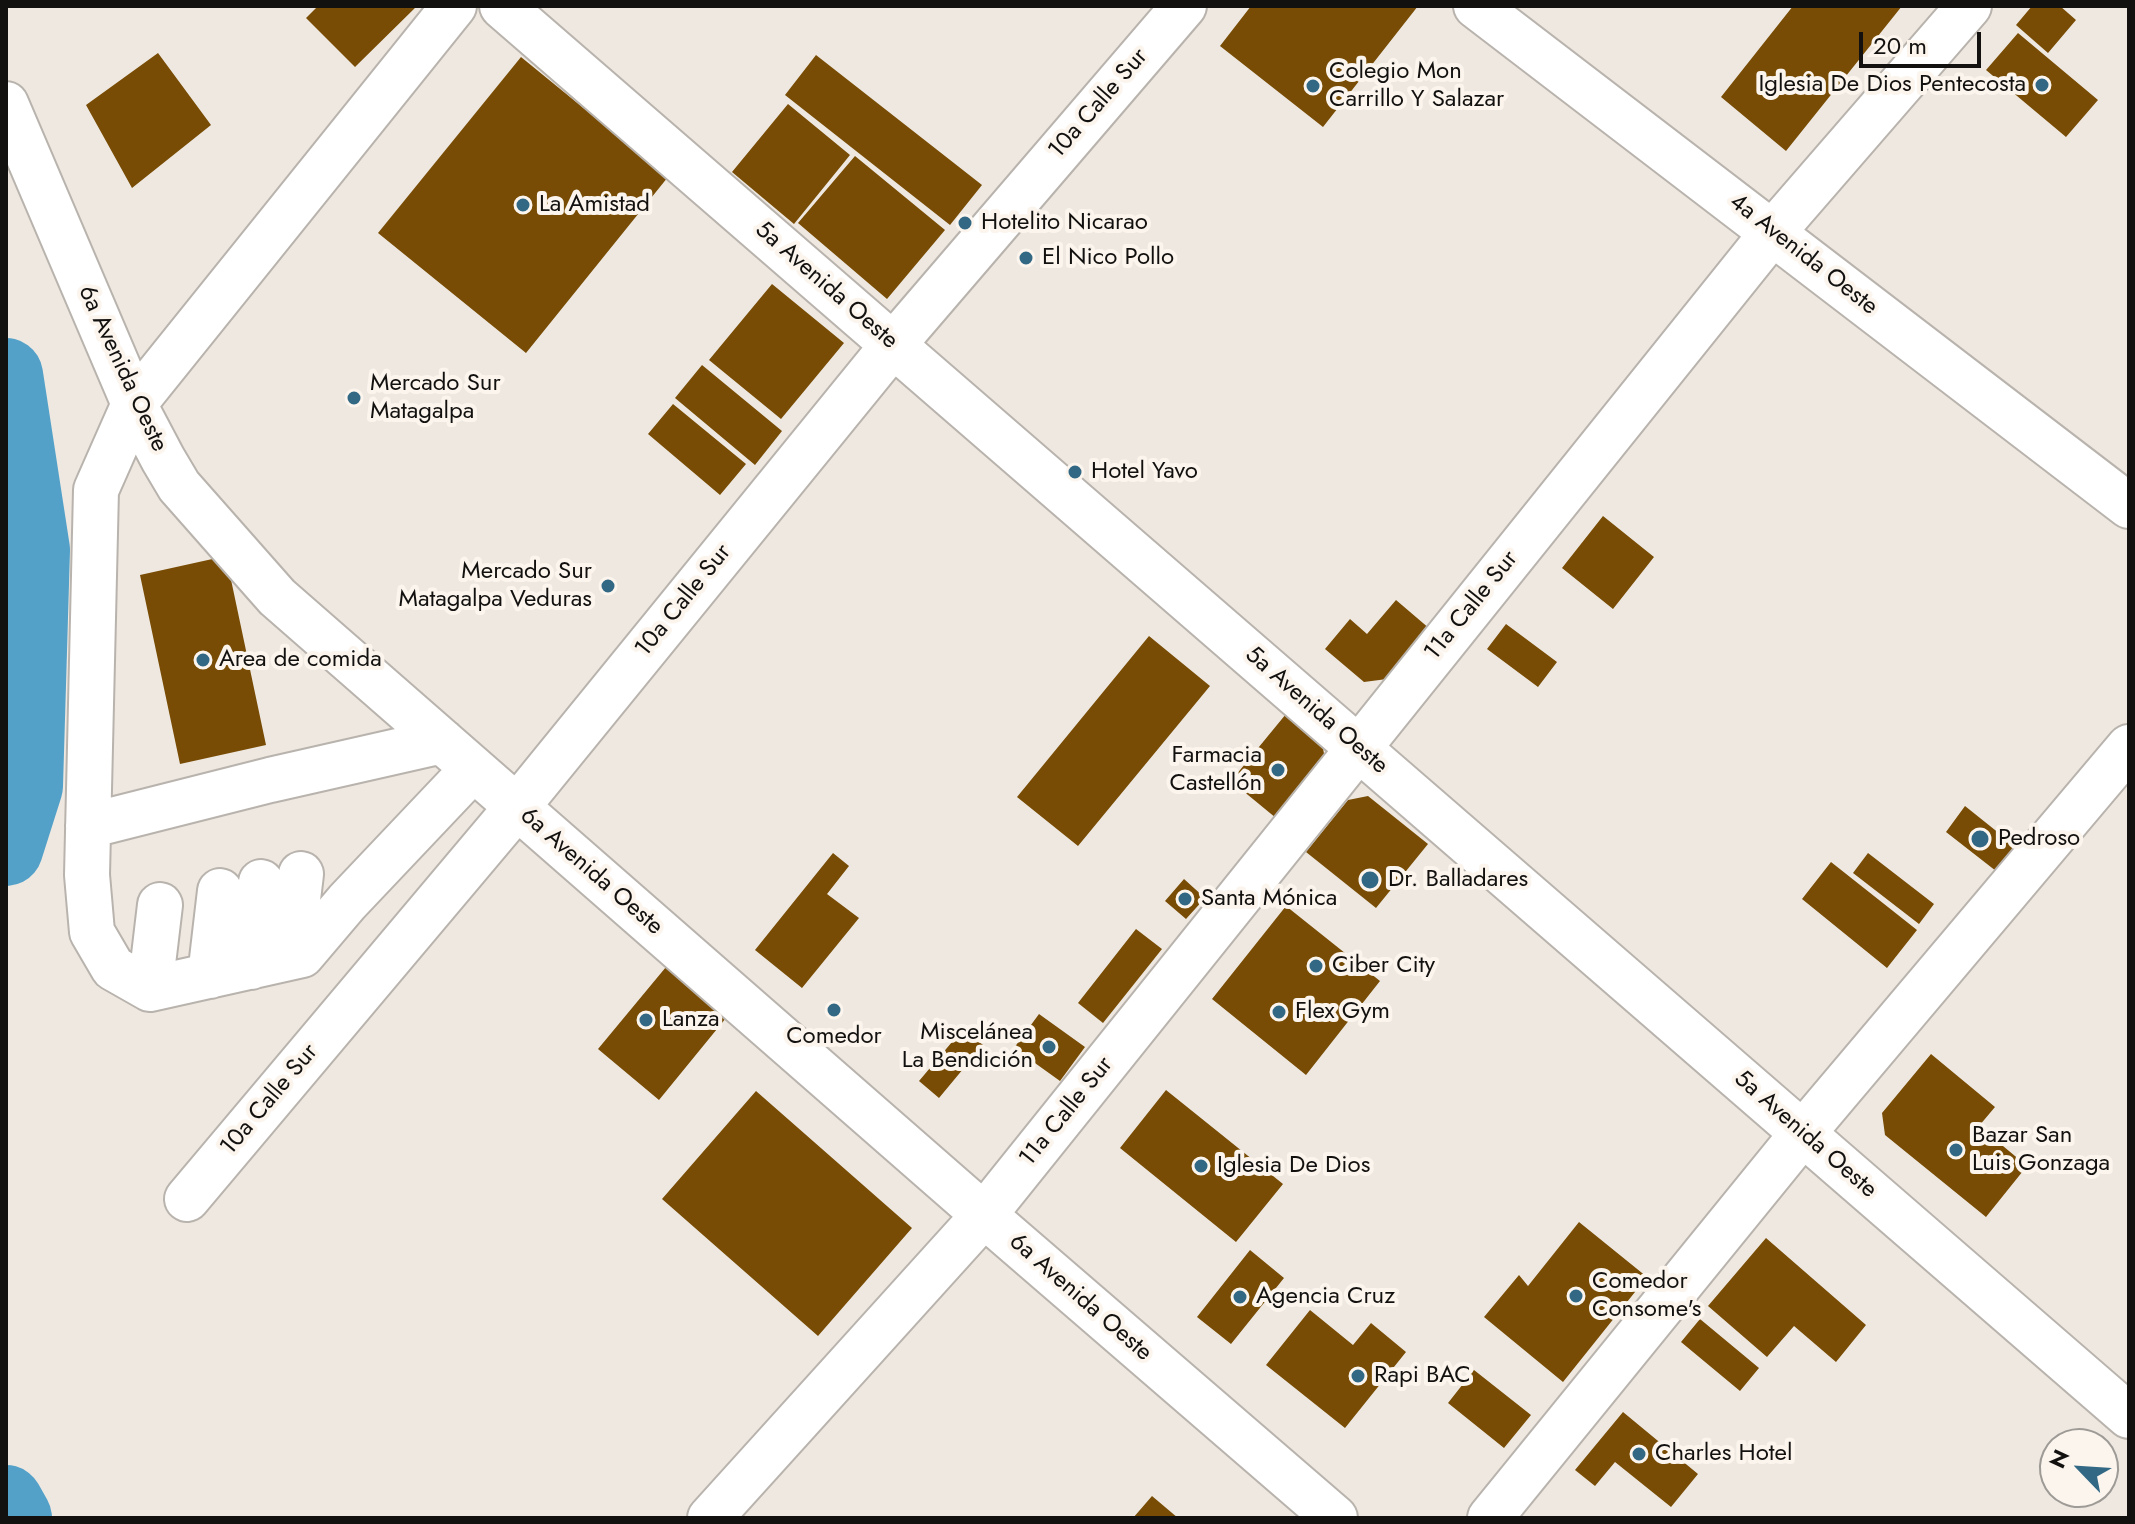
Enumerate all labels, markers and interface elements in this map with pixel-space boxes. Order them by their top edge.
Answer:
scale bar [1863,16,1985,66]
text: 20 m [1873,28,1927,63]
street label: 10a Calle Sur [1043,43,1155,165]
place label: Colegio Mon Carrillo Y Salazar [1329,58,1504,114]
place label: Iglesia De Dios Pentecosta [1758,71,2026,99]
marker: Iglesia De Dios Pentecosta [2033,76,2051,94]
marker: Colegio Mon Carrillo Y Salazar [1304,77,1322,95]
street label: 4a Avenida Oeste [1723,188,1883,322]
place label: La Amistad [539,191,650,219]
marker: La Amistad [514,196,532,214]
place label: Hotelito Nicarao [981,209,1148,237]
marker: Hotelito Nicarao [956,214,974,232]
street label: 5a Avenida Oeste [749,216,903,356]
place label: El Nico Pollo [1042,244,1174,272]
marker: El Nico Pollo [1017,249,1035,267]
street label: 6a Avenida Oeste [71,281,173,457]
place label: Mercado Sur Matagalpa [370,370,501,426]
marker: Mercado Sur Matagalpa [345,389,363,407]
place label: Hotel Yavo [1091,458,1198,486]
marker: Hotel Yavo [1066,463,1084,481]
street label: 10a Calle Sur [630,539,738,663]
street label: 11a Calle Sur [1419,545,1525,667]
place label: Mercado Sur Matagalpa Veduras [399,558,592,614]
marker: Mercado Sur Matagalpa Veduras [599,577,617,595]
street label: 5a Avenida Oeste [1239,641,1393,781]
place label: Area de comida [219,646,382,674]
marker: Area de comida [194,651,212,669]
place label: Farmacia Castellón [1169,742,1262,798]
marker: Farmacia Castellón [1269,761,1287,779]
street label: 6a Avenida Oeste [514,802,668,942]
place label: Pedroso [1998,825,2080,853]
marker: Pedroso [1969,828,1991,850]
place label: Dr. Balladares [1388,866,1528,894]
marker: Dr. Balladares [1359,869,1381,891]
place label: Santa Mónica [1201,885,1337,913]
marker: Santa Mónica [1176,890,1194,908]
place label: Ciber City [1332,952,1435,980]
marker: Ciber City [1307,957,1325,975]
place label: Flex Gym [1295,998,1390,1026]
marker: Comedor [825,1001,843,1019]
marker: Flex Gym [1270,1003,1288,1021]
place label: Lanza [662,1006,720,1034]
marker: Lanza [637,1011,655,1029]
place label: Miscelánea La Bendición [902,1019,1033,1075]
place label: Comedor [786,1023,882,1051]
street label: 10a Calle Sur [215,1038,325,1162]
marker: Miscelánea La Bendición [1040,1038,1058,1056]
street label: 11a Calle Sur [1014,1051,1120,1173]
street label: 5a Avenida Oeste [1728,1065,1882,1205]
place label: Bazar San Luis Gonzaga [1972,1122,2110,1178]
marker: Bazar San Luis Gonzaga [1947,1141,1965,1159]
place label: Iglesia De Dios [1217,1152,1370,1180]
marker: Iglesia De Dios [1192,1157,1210,1175]
street label: 6a Avenida Oeste [1003,1228,1157,1368]
place label: Comedor Consome's [1592,1268,1701,1324]
place label: Agencia Cruz [1256,1283,1395,1311]
marker: Comedor Consome's [1567,1287,1585,1305]
marker: Agencia Cruz [1231,1288,1249,1306]
place label: Rapi BAC [1374,1362,1471,1390]
marker: Rapi BAC [1349,1367,1367,1385]
north arrow [2039,1428,2119,1508]
place label: Charles Hotel [1655,1440,1792,1468]
text: N [2041,1444,2077,1473]
marker: Charles Hotel [1630,1445,1648,1463]

